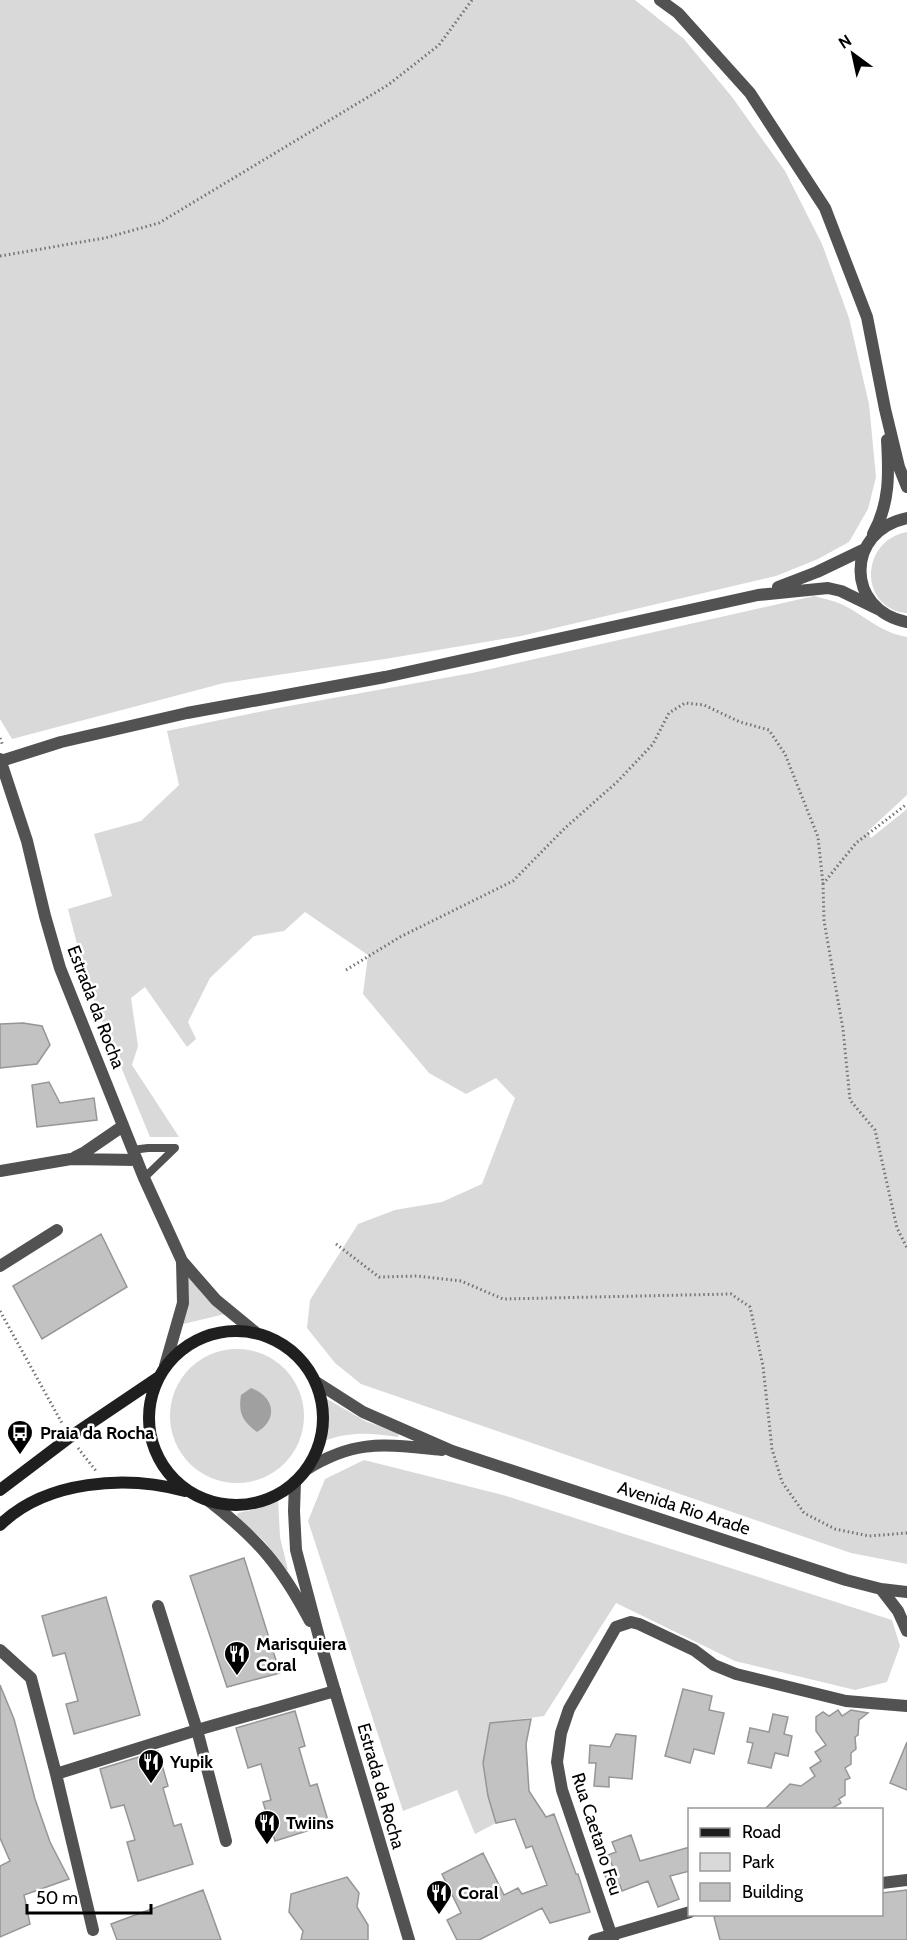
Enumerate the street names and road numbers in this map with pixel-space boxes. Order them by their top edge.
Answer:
street label: Estrada da Rocha [62,942,130,1072]
street label: Avenida Rio Arade [615,1476,753,1540]
street label: Estrada da Rocha [353,1721,410,1852]
street label: Rua Caetano Feu [567,1770,627,1898]

